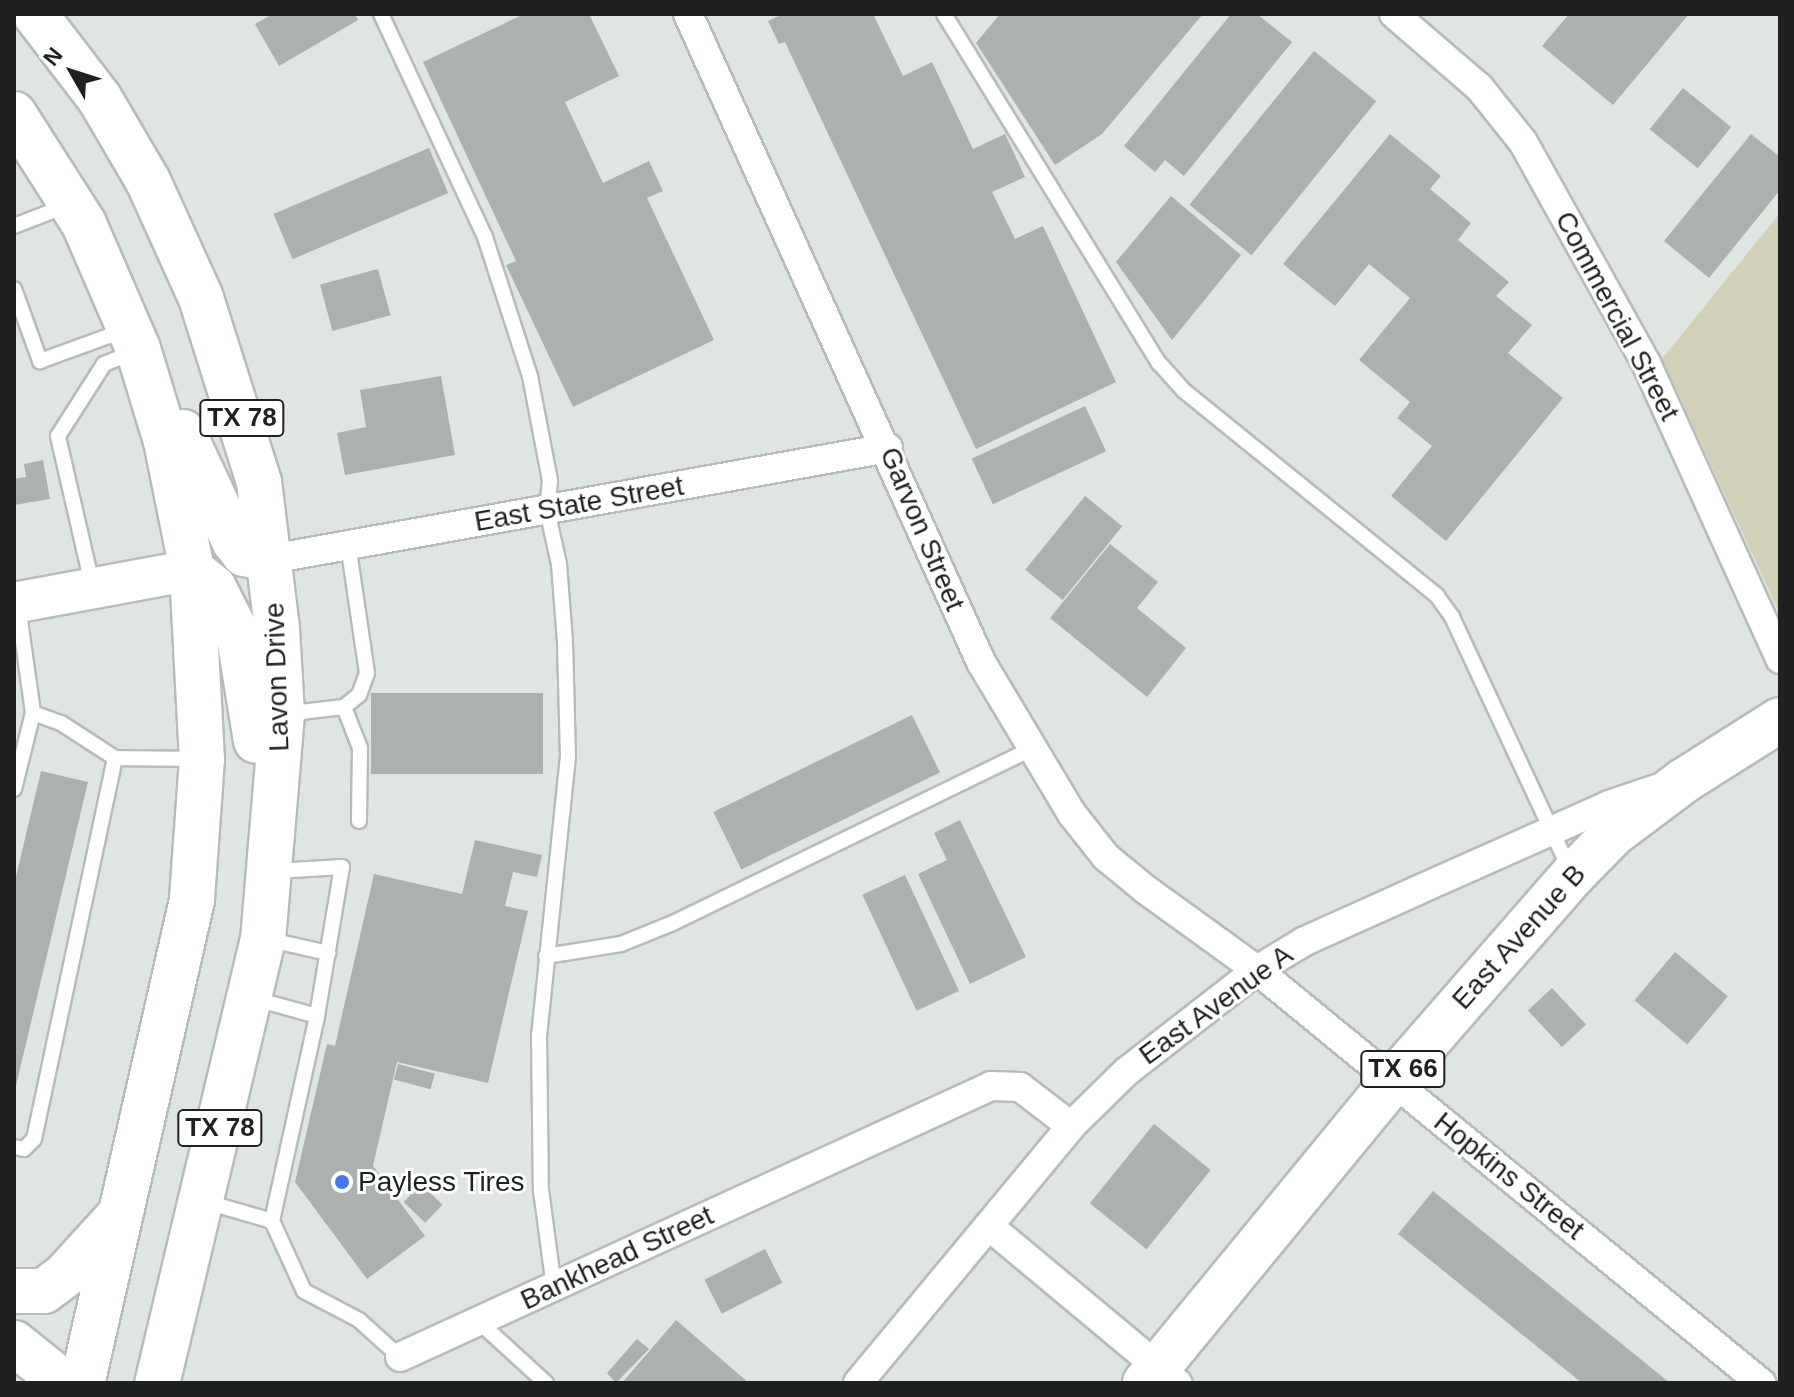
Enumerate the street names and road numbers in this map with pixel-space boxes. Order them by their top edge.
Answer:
street label: Commercial Street [1548,206,1686,426]
road number: TX 78 [198,396,286,440]
street label: Garvon Street [872,442,972,616]
street label: East State Street [472,469,686,539]
street label: Lavon Drive [258,602,296,752]
street label: East Avenue B [1445,857,1593,1017]
street label: East Avenue A [1131,937,1301,1073]
road number: TX 66 [1359,1047,1447,1091]
street label: Hopkins Street [1427,1105,1591,1247]
road number: TX 78 [176,1106,264,1150]
street label: Bankhead Street [515,1199,719,1317]

